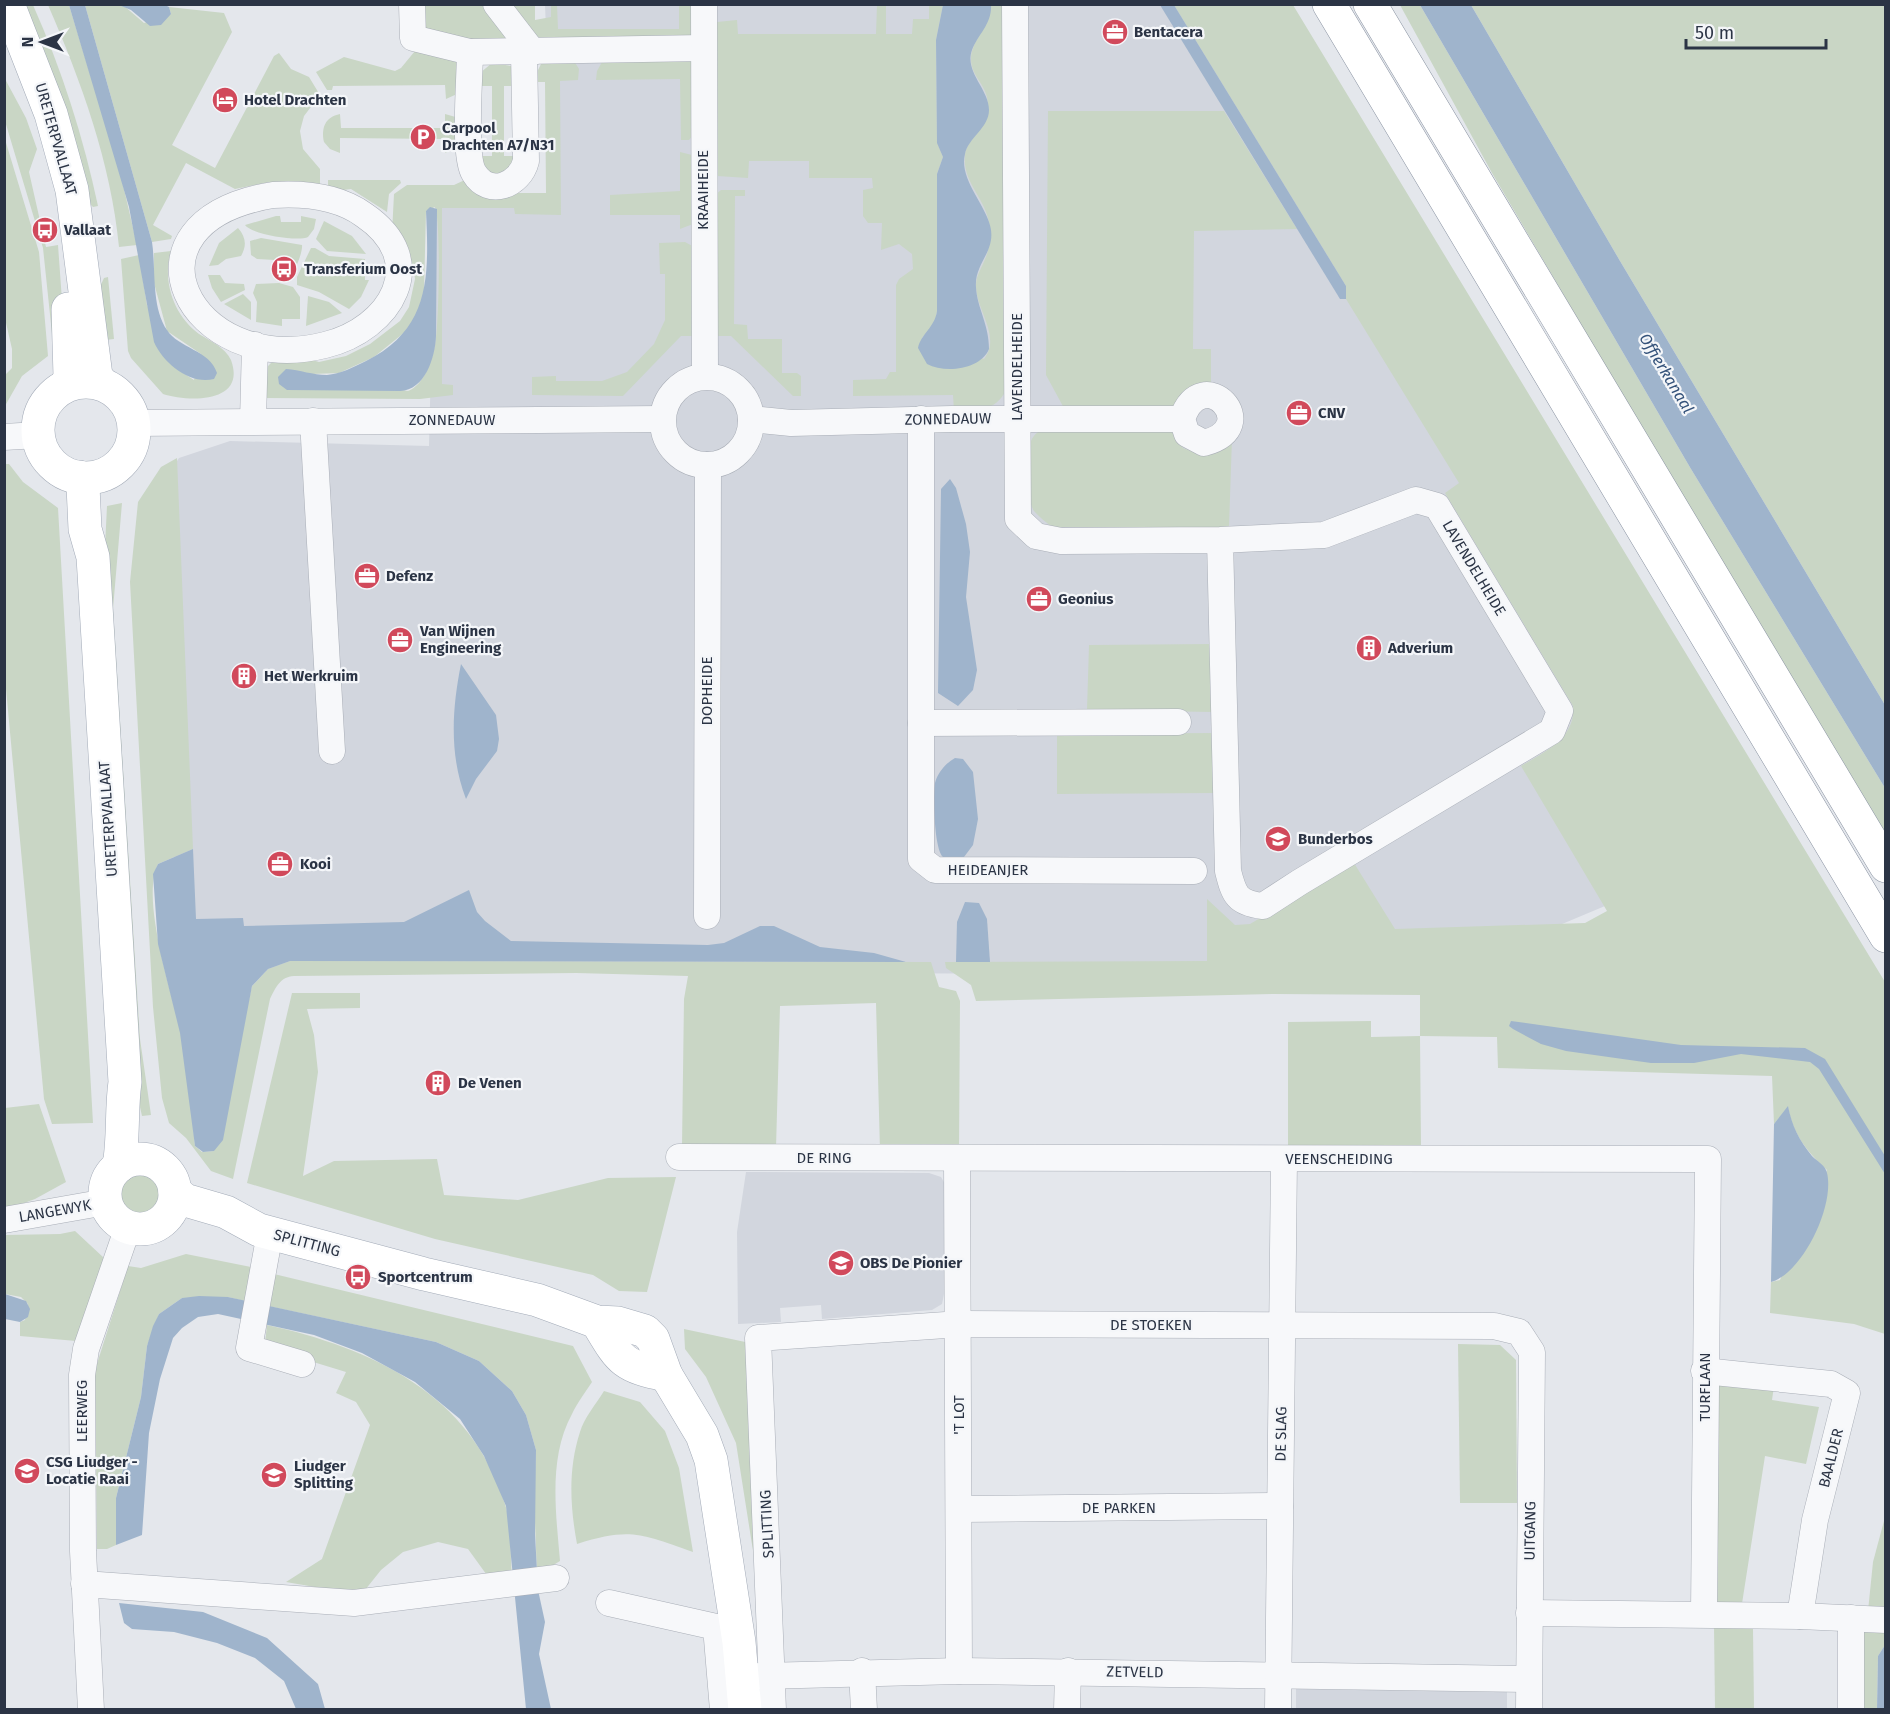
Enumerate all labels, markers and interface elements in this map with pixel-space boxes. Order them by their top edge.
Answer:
north arrow [12,12,72,72]
scale bar [1686,12,1826,50]
office icon: Bentacera [1100,17,1130,47]
text: 50 m [1695,22,1734,44]
place label: Bentacera [1134,23,1203,41]
text: N [18,37,37,47]
street label: URETERPVALLAAT [31,81,81,198]
hotel icon: Hotel Drachten [210,85,240,115]
place label: Hotel Drachten [244,91,346,109]
place label: Carpool Drachten A7/N31 [442,119,554,154]
parking icon: Carpool Drachten A7/N31 [408,122,438,152]
street label: KRAAIHEIDE [694,150,712,230]
bus stop icon: Vallaat [30,215,60,245]
place label: Vallaat [63,221,111,239]
bus stop icon: Transferium Oost [269,254,299,284]
place label: Transferium Oost [304,260,422,278]
street label: LAVENDELHEIDE [1008,313,1026,421]
water label: Offierkanaal [1635,330,1698,417]
office icon: CNV [1284,398,1314,428]
place label: CNV [1318,404,1346,422]
street label: ZONNEDAUW [905,409,992,429]
street label: ZONNEDAUW [409,411,496,429]
street label: LAVENDELHEIDE [1438,517,1510,619]
office icon: Defenz [352,561,382,591]
place label: Defenz [386,567,433,585]
office icon: Geonius [1024,584,1054,614]
place label: Geonius [1058,590,1113,608]
place label: Van Wijnen Engineering [419,622,502,657]
office icon: Van Wijnen Engineering [385,625,415,655]
building icon: Adverium [1354,633,1384,663]
place label: Adverium [1387,639,1453,657]
street label: DOPHEIDE [698,656,716,726]
building icon: Het Werkruim [229,661,259,691]
place label: Het Werkruim [264,667,358,685]
street label: URETERPVALLAAT [95,760,121,878]
school or university icon: Bunderbos [1263,824,1293,854]
place label: Bunderbos [1298,830,1373,848]
office icon: Kooi [265,849,295,879]
place label: Kooi [300,855,331,873]
street label: HEIDEANJER [948,861,1028,879]
building icon: De Venen [423,1068,453,1098]
place label: De Venen [458,1074,522,1092]
street label: DE RING [797,1149,851,1167]
street label: VEENSCHEIDING [1285,1150,1393,1168]
street label: LANGEWYK [17,1196,93,1226]
street label: SPLITTING [272,1225,342,1261]
school or university icon: OBS De Pionier [826,1248,856,1278]
place label: OBS De Pionier [860,1254,963,1272]
bus stop icon: Sportcentrum [343,1262,373,1292]
place label: Sportcentrum [378,1268,473,1286]
street label: DE STOEKEN [1110,1316,1192,1334]
street label: TURFLAAN [1696,1352,1714,1422]
street label: LEERWEG [73,1380,91,1442]
street label: 'T LOT [950,1395,968,1435]
street label: DE SLAG [1272,1406,1290,1462]
street label: BAALDER [1815,1426,1847,1490]
place label: CSG Liudger - Locatie Raai [46,1453,138,1488]
school or university icon: CSG Liudger - Locatie Raai [12,1456,42,1486]
place label: Liudger Splitting [294,1457,354,1492]
school or university icon: Liudger Splitting [259,1460,289,1490]
street label: SPLITTING [756,1489,778,1559]
street label: DE PARKEN [1082,1499,1156,1517]
street label: UITGANG [1520,1501,1540,1561]
street label: ZETVELD [1106,1663,1164,1681]

